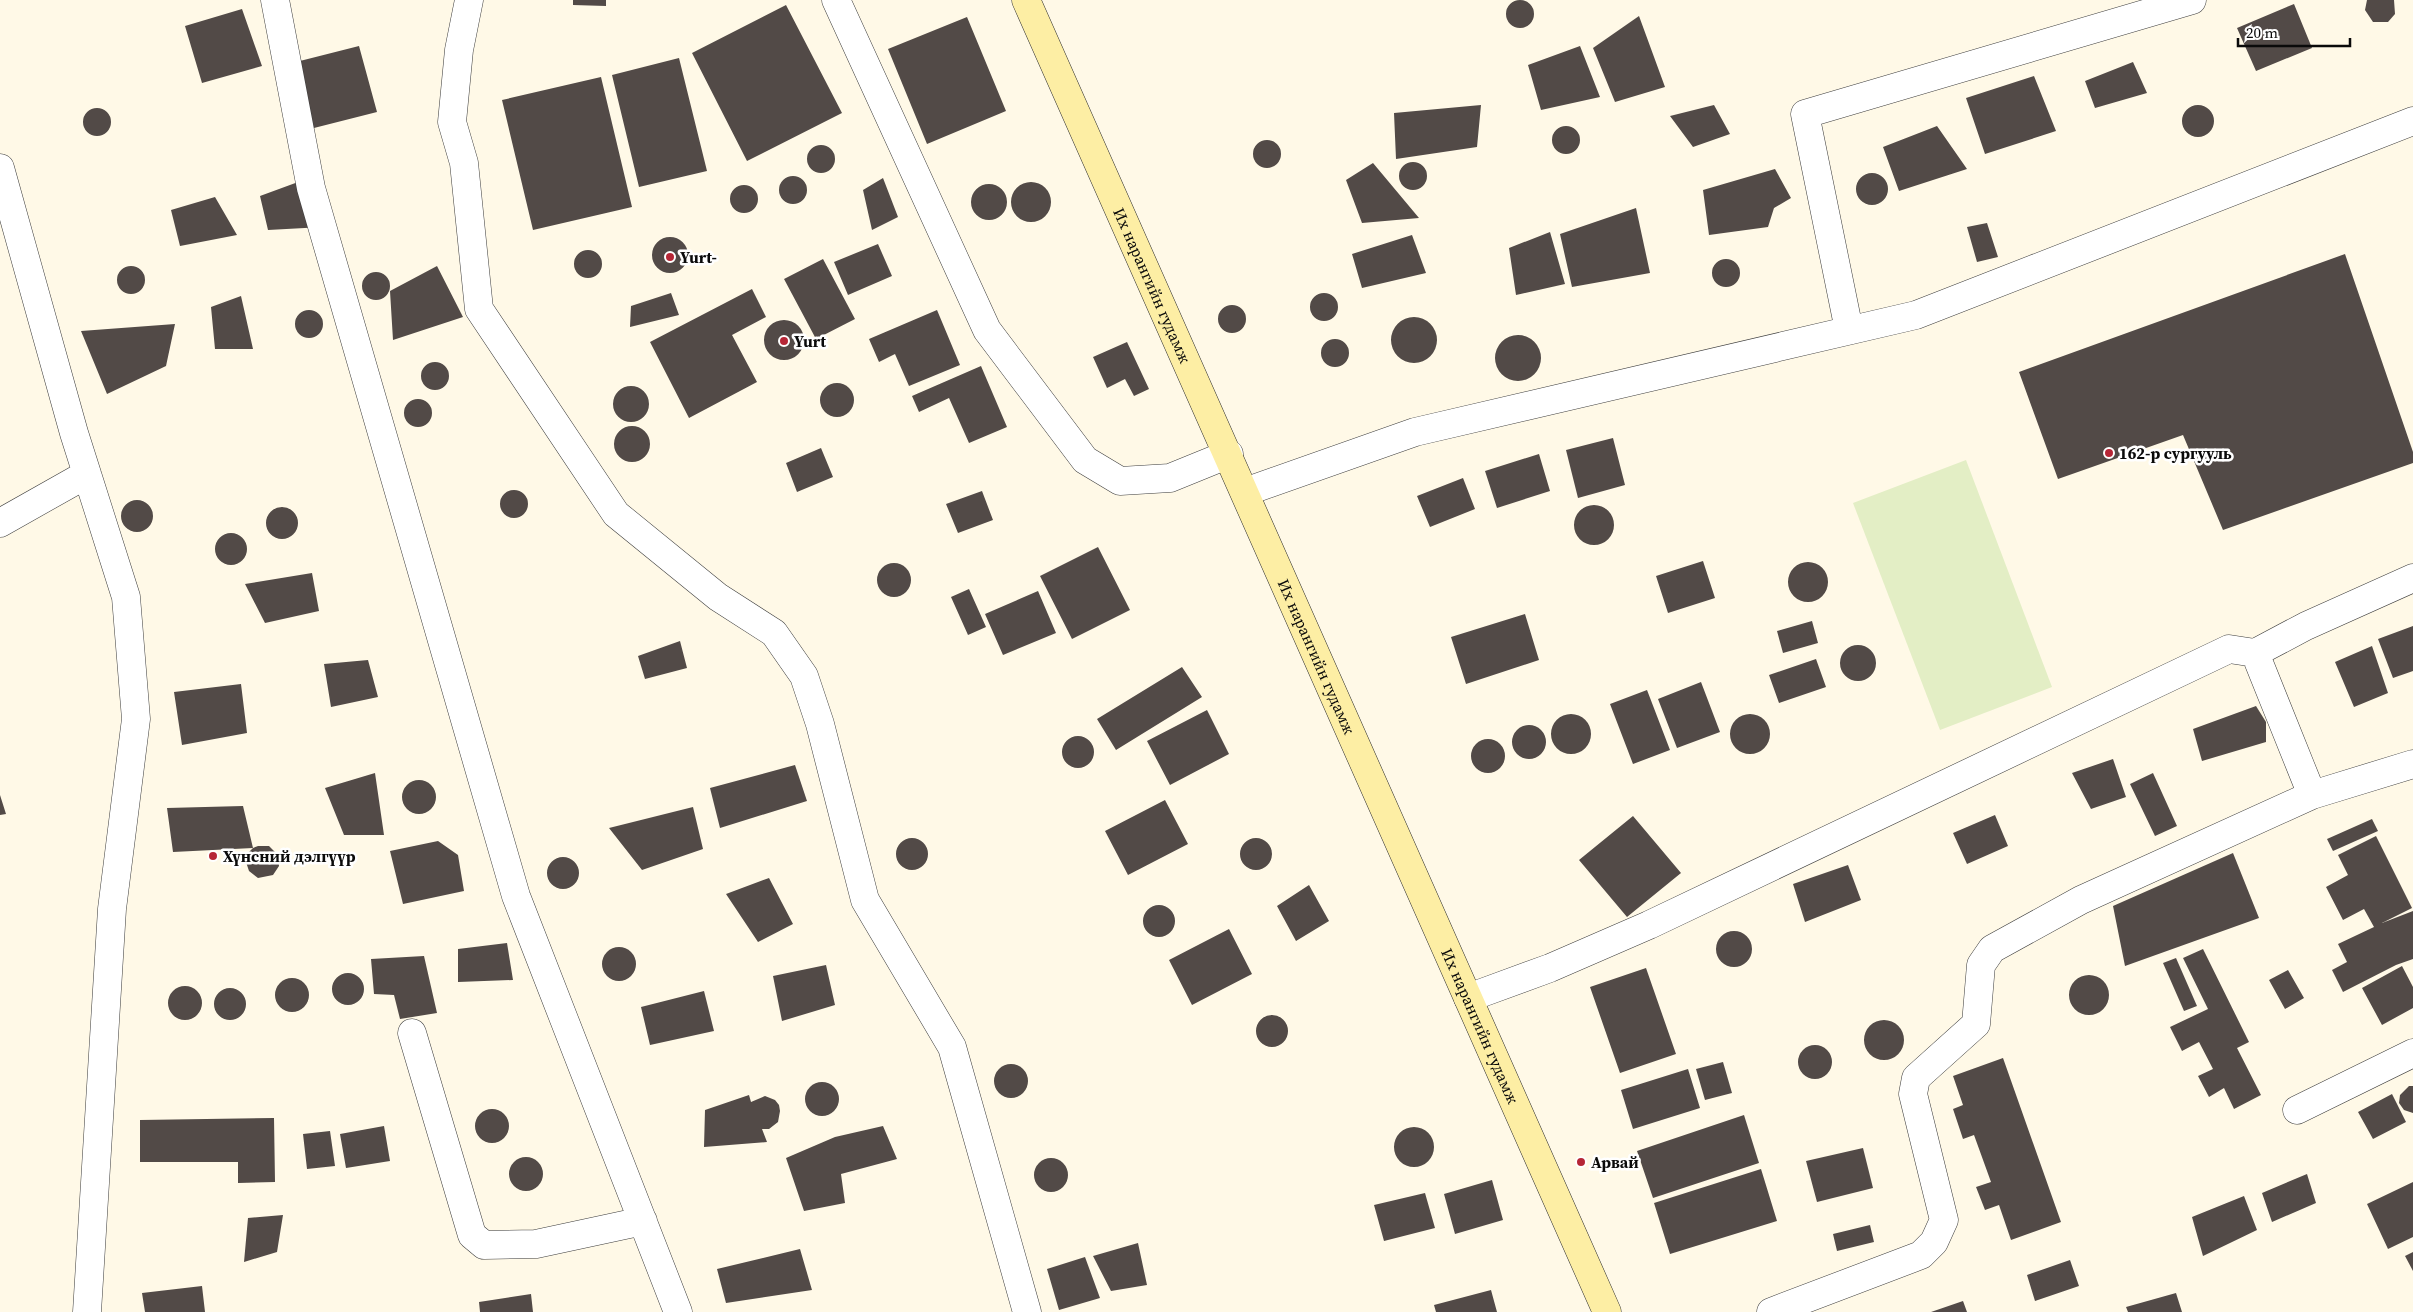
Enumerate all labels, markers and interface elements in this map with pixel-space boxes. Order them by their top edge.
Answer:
scale bar [2238,15,2350,47]
text: 20 m [2246,22,2278,43]
street label: Их нарангийн гудамж [1108,204,1196,367]
place label: Yurt- [680,246,717,268]
marker: Yurt- [664,251,676,263]
place label: Yurt [794,330,826,352]
marker: Yurt [778,335,790,347]
place label: 162-р сургууль [2119,442,2232,464]
marker: 162-р сургууль [2103,447,2115,459]
street label: Их нарангийн гудамж [1273,575,1361,738]
place label: Хүнсний дэлгүүр [223,845,356,867]
marker: Хүнсний дэлгүүр [207,850,219,862]
street label: Их нарангийн гудамж [1436,945,1524,1107]
place label: Арвай [1591,1151,1639,1173]
marker: Арвай [1575,1156,1587,1168]

